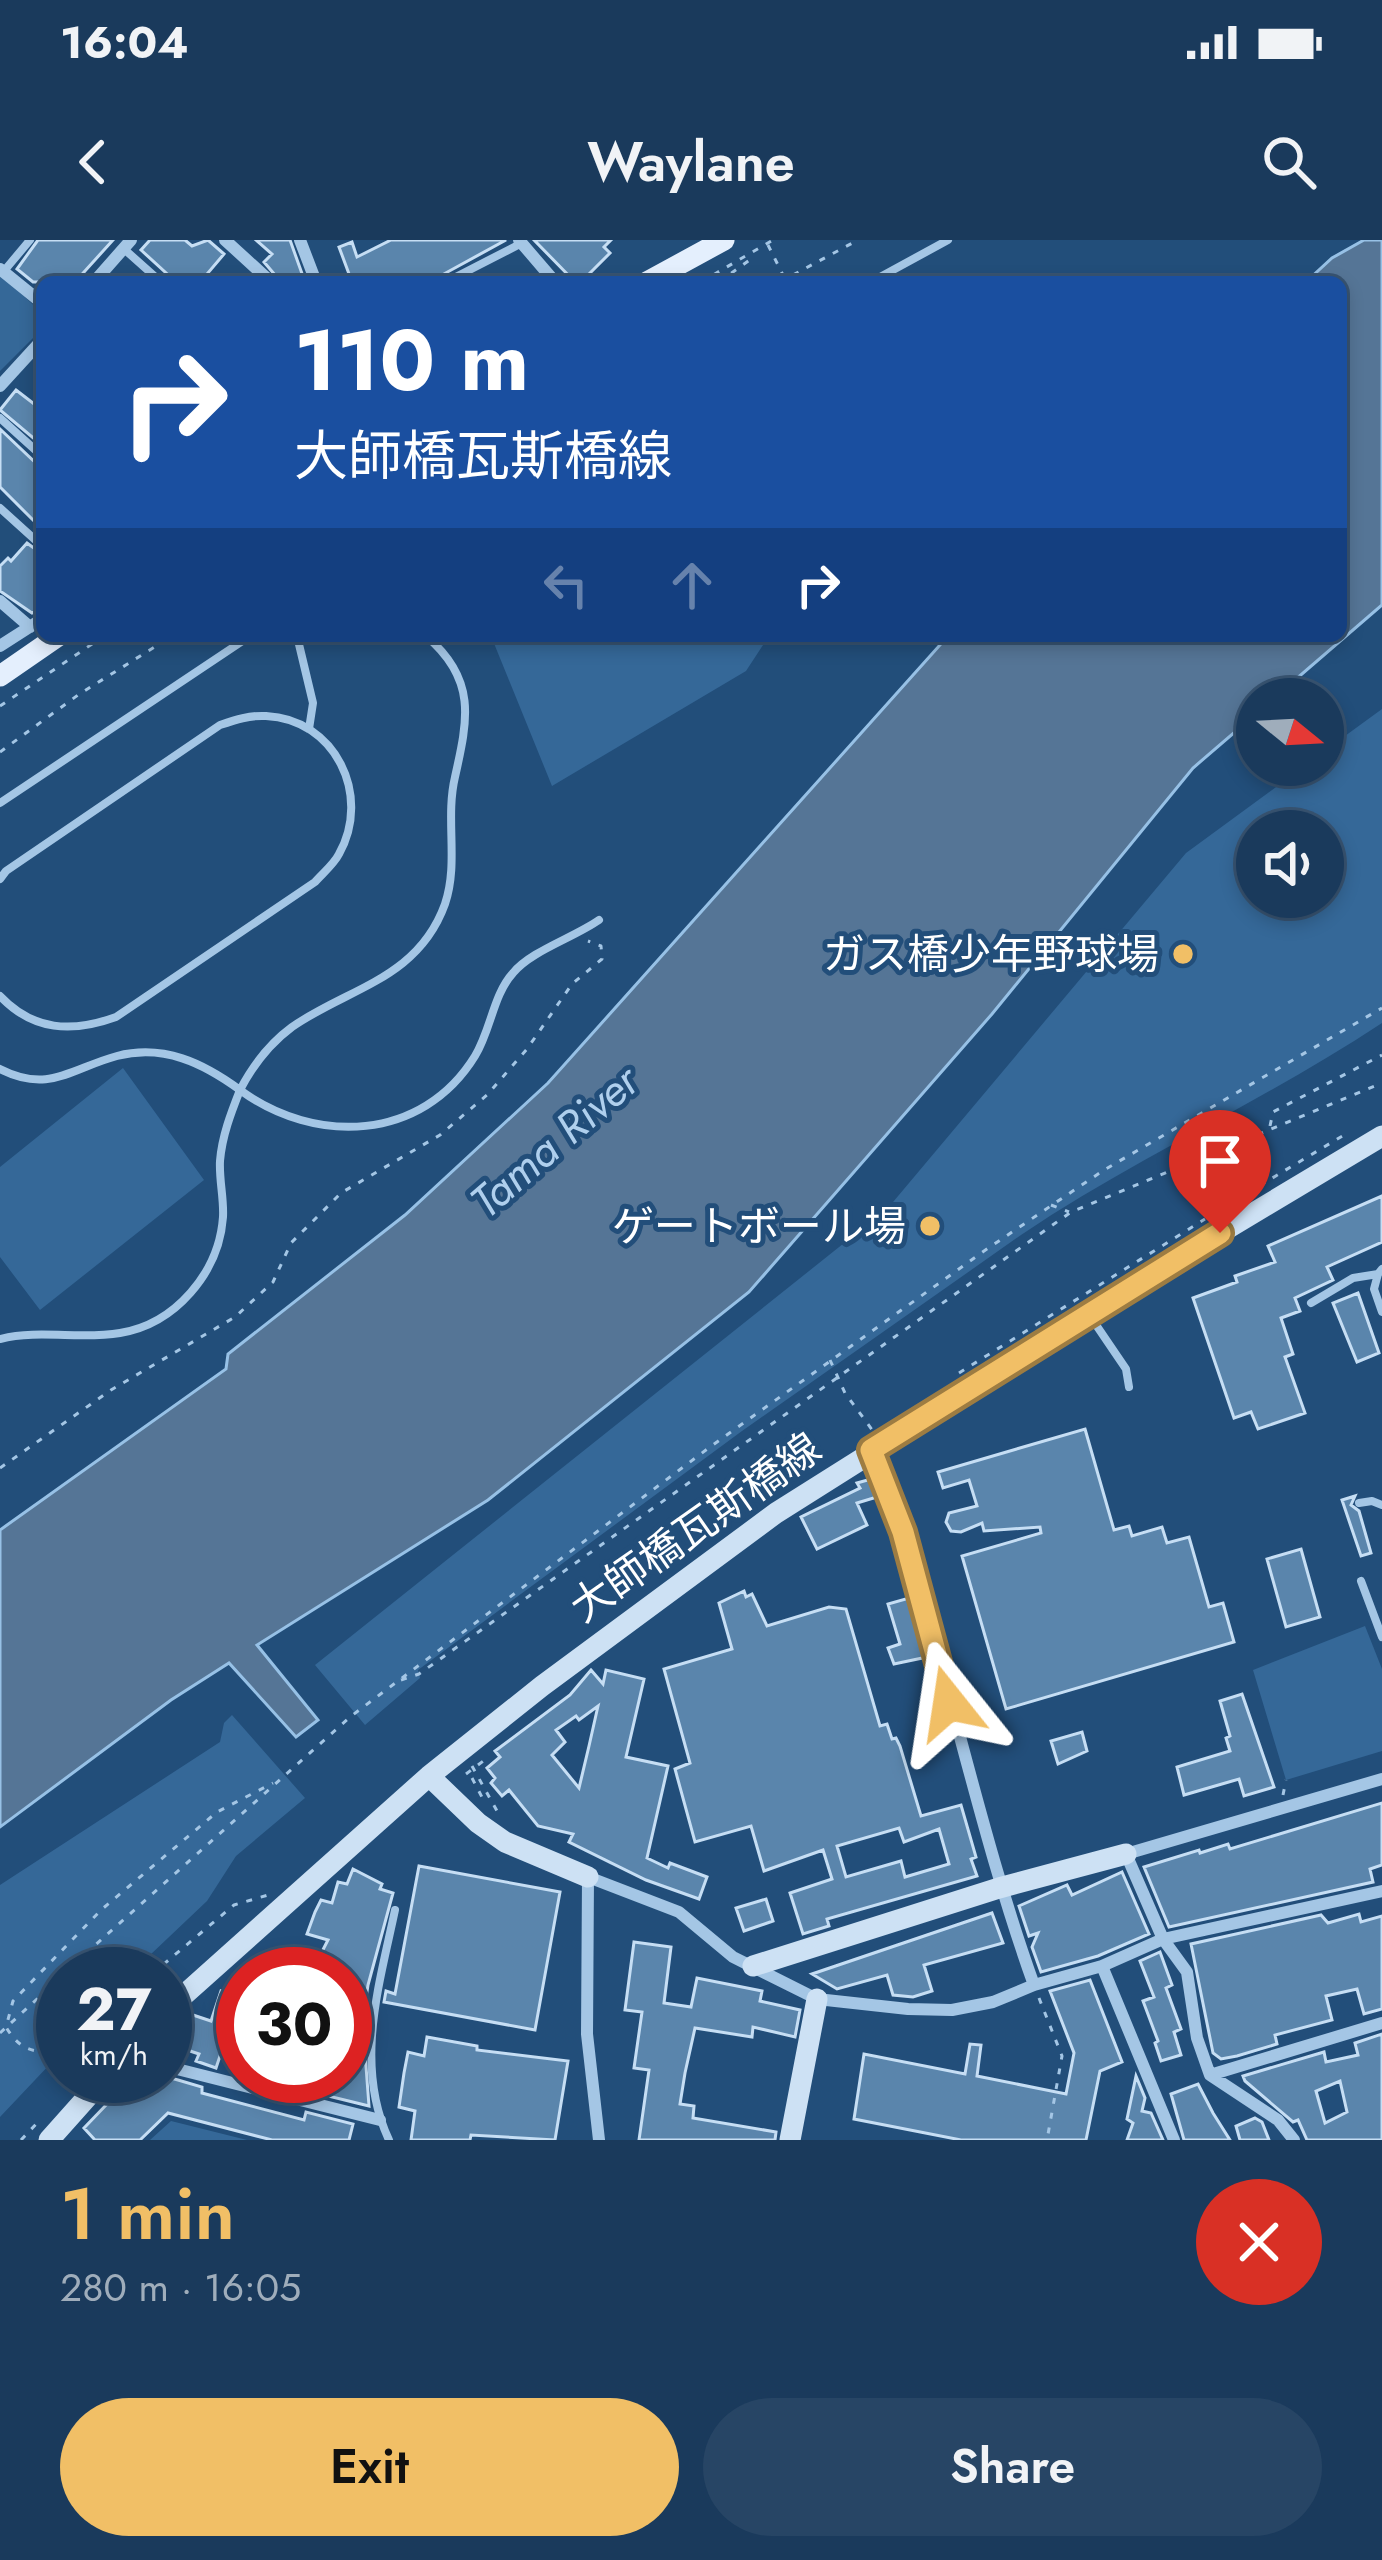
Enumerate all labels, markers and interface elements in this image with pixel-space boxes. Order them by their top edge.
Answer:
text: 16:04 [60,10,189,75]
text: Waylane [587,123,795,201]
icon: back [60,129,126,195]
icon: search [1256,129,1322,195]
text: 110 m [294,300,529,422]
icon: right [96,324,252,480]
text: 大師橋瓦斯橋線 [294,417,672,495]
icon: left [533,552,599,618]
icon: ahead [659,552,725,618]
icon: right [785,552,851,618]
north arrow [1236,678,1344,786]
map controls [1236,678,1344,918]
button: sound [1236,810,1344,918]
place label: ガス橋少年野球場 [823,924,1159,985]
marker: ガス橋少年野球場 [1170,941,1196,967]
water label: Tama River [456,1048,655,1233]
pin [1169,1110,1271,1233]
icon: arrive [1187,1128,1253,1194]
place label: ゲートボール場 [612,1196,906,1257]
marker: ゲートボール場 [917,1213,943,1239]
street label: 大師橋瓦斯橋線 [557,1418,833,1637]
position arrow [886,1640,1012,1766]
speed limit sign: 30 [216,1947,372,2103]
text: 27 [76,1966,152,2053]
text: km/h [80,2033,148,2076]
text: 1 min [60,2162,235,2266]
button: close [1196,2179,1322,2305]
text: 280 m · 16:05 [60,2259,301,2316]
button: Exit [60,2398,679,2536]
button: Share [703,2398,1322,2536]

